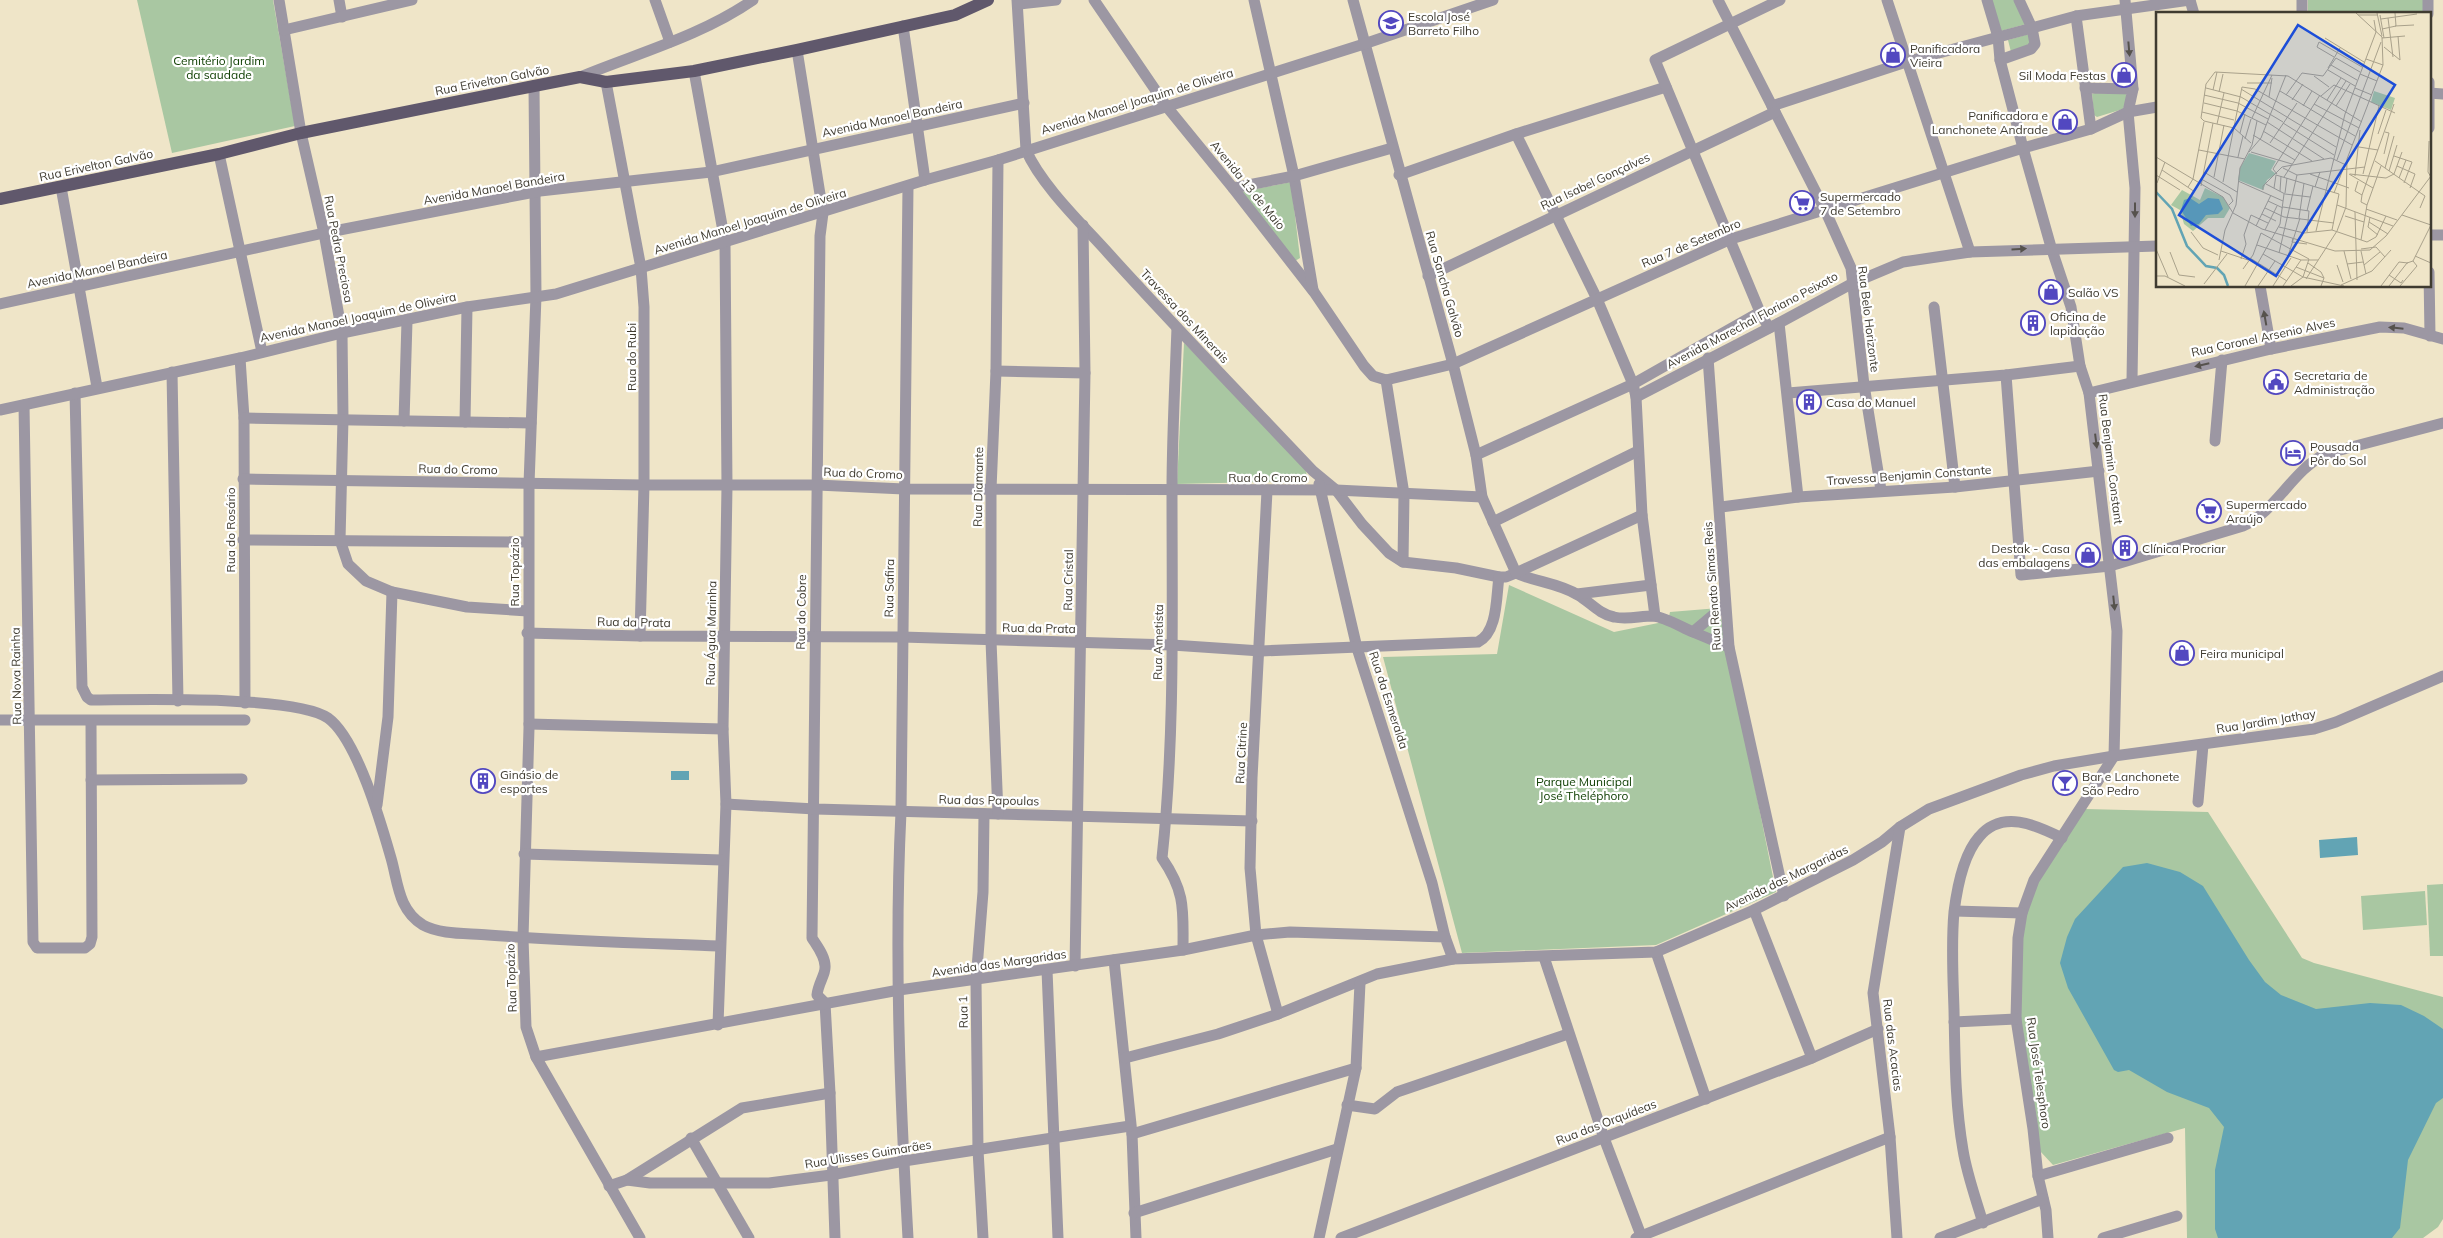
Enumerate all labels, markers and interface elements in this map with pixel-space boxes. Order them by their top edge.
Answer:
place label: Escola José Barreto Filho [1408,9,1479,38]
school or university icon: Escola José Barreto Filho [1378,10,1404,36]
inset map [2156,12,2430,288]
place label: Panificadora Vieira [1910,41,1980,70]
one-way arrow [2125,41,2133,57]
shop icon: Panificadora Vieira [1880,42,1906,68]
park label: Cemitério Jardim da saudade [173,53,265,82]
street label: Rua Erivelton Galvão [434,62,550,98]
shop icon: Sil Moda Festas [2111,62,2137,88]
street label: Avenida Manoel Joaquim de Oliveira [1039,65,1235,137]
place label: Sil Moda Festas [2019,68,2106,83]
street label: Avenida Manoel Bandeira [820,96,964,140]
place label: Panificadora e Lanchonete Andrade [1932,108,2048,137]
shop icon: Panificadora e Lanchonete Andrade [2052,109,2078,135]
street label: Avenida 13 de Maio [1207,137,1289,233]
street label: Rua Erivelton Galvão [38,146,154,184]
street label: Rua Isabel Gonçalves [1538,149,1652,213]
street label: Avenida Manoel Bandeira [422,168,566,208]
street label: Avenida Manoel Joaquim de Oliveira [652,185,848,257]
place label: Supermercado 7 de Setembro [1820,189,1901,218]
supermarket icon: Supermercado 7 de Setembro [1789,190,1815,216]
street label: Rua Pedra Preciosa [321,194,357,304]
one-way arrow [2131,202,2139,218]
street label: Rua 7 de Setembro [1639,215,1743,271]
street label: Rua Sancha Galvão [1423,229,1467,339]
one-way arrow [2011,245,2027,253]
street label: Avenida Manoel Bandeira [25,247,169,291]
street label: Rua Belo Horizonte [1855,265,1883,373]
street label: Travessa dos Minerais [1138,266,1232,366]
street label: Avenida Marechal Floriano Peixoto [1664,268,1840,372]
shop icon: Salão VS [2038,279,2064,305]
place label: Salão VS [2068,285,2118,300]
street label: Avenida Manoel Joaquim de Oliveira [258,289,458,345]
place label: Oficina de lapidação [2050,309,2106,338]
one-way arrow [2261,309,2269,325]
building icon: Oficina de lapidação [2020,310,2046,336]
street label: Rua Coronel Arsenio Alves [2190,314,2336,360]
street label: Rua do Rubi [624,323,639,391]
one-way arrow [2387,323,2403,331]
one-way arrow [2195,361,2210,369]
place label: Secretaria de Administração [2294,368,2375,397]
public building icon: Secretaria de Administração [2263,369,2289,395]
building icon: Casa do Manuel [1796,389,1822,415]
street label: Rua Benjamin Constant [2096,393,2126,525]
place label: Casa do Manuel [1826,395,1916,410]
one-way arrow [2092,433,2100,449]
place label: Pousada Pôr do Sol [2310,439,2366,468]
hotel icon: Pousada Pôr do Sol [2280,440,2306,466]
street label: Rua Diamante [970,447,986,527]
street label: Rua do Cromo [418,461,498,477]
street label: Travessa Benjamin Constante [1826,462,1992,488]
street label: Rua do Cromo [823,464,903,482]
street label: Rua do Cromo [1228,470,1308,485]
street label: Rua do Rosário [223,487,238,572]
place label: Supermercado Araújo [2226,497,2307,526]
supermarket icon: Supermercado Araújo [2196,498,2222,524]
street label: Rua Renato Simas Reis [1700,521,1724,651]
building icon: Clínica Procriar [2112,535,2138,561]
street label: Rua Topázio [507,537,522,607]
place label: Destak - Casa das embalagens [1978,541,2070,570]
place label: Clínica Procriar [2142,541,2226,556]
shop icon: Destak - Casa das embalagens [2075,542,2101,568]
street label: Rua Cristal [1060,549,1076,611]
street label: Rua Safira [881,559,897,617]
street label: Rua do Cobre [793,574,809,650]
street label: Rua Água Marinha [703,580,719,686]
one-way arrow [2110,595,2118,611]
street label: Rua Ametista [1150,604,1166,680]
street label: Rua da Prata [597,614,671,630]
street label: Rua da Prata [1002,620,1076,636]
street label: Rua Nova Rainha [8,627,24,725]
shop icon: Feira municipal [2169,640,2195,666]
place label: Feira municipal [2200,646,2284,661]
street label: Rua da Esmeralda [1366,649,1412,751]
street label: Rua Jardim Jathay [2215,706,2317,736]
street label: Rua Citrine [1232,722,1250,784]
place label: Ginásio de esportes [500,767,558,796]
building icon: Ginásio de esportes [470,768,496,794]
place label: Bar e Lanchonete São Pedro [2082,769,2179,798]
bar icon: Bar e Lanchonete São Pedro [2052,770,2078,796]
park label: Parque Municipal José Theléphoro [1536,774,1632,803]
street label: Rua das Papoulas [938,792,1040,808]
street label: Avenida das Margaridas [1722,841,1850,915]
street label: Rua Topázio [502,943,520,1013]
street label: Avenida das Margaridas [931,946,1067,980]
street label: Rua 1 [955,995,971,1029]
street label: Rua das Acacias [1880,998,1906,1092]
street label: Rua José Telesphoro [2024,1016,2054,1130]
street label: Rua das Orquídeas [1554,1096,1658,1148]
street label: Rua Ulisses Guimarães [804,1137,932,1171]

